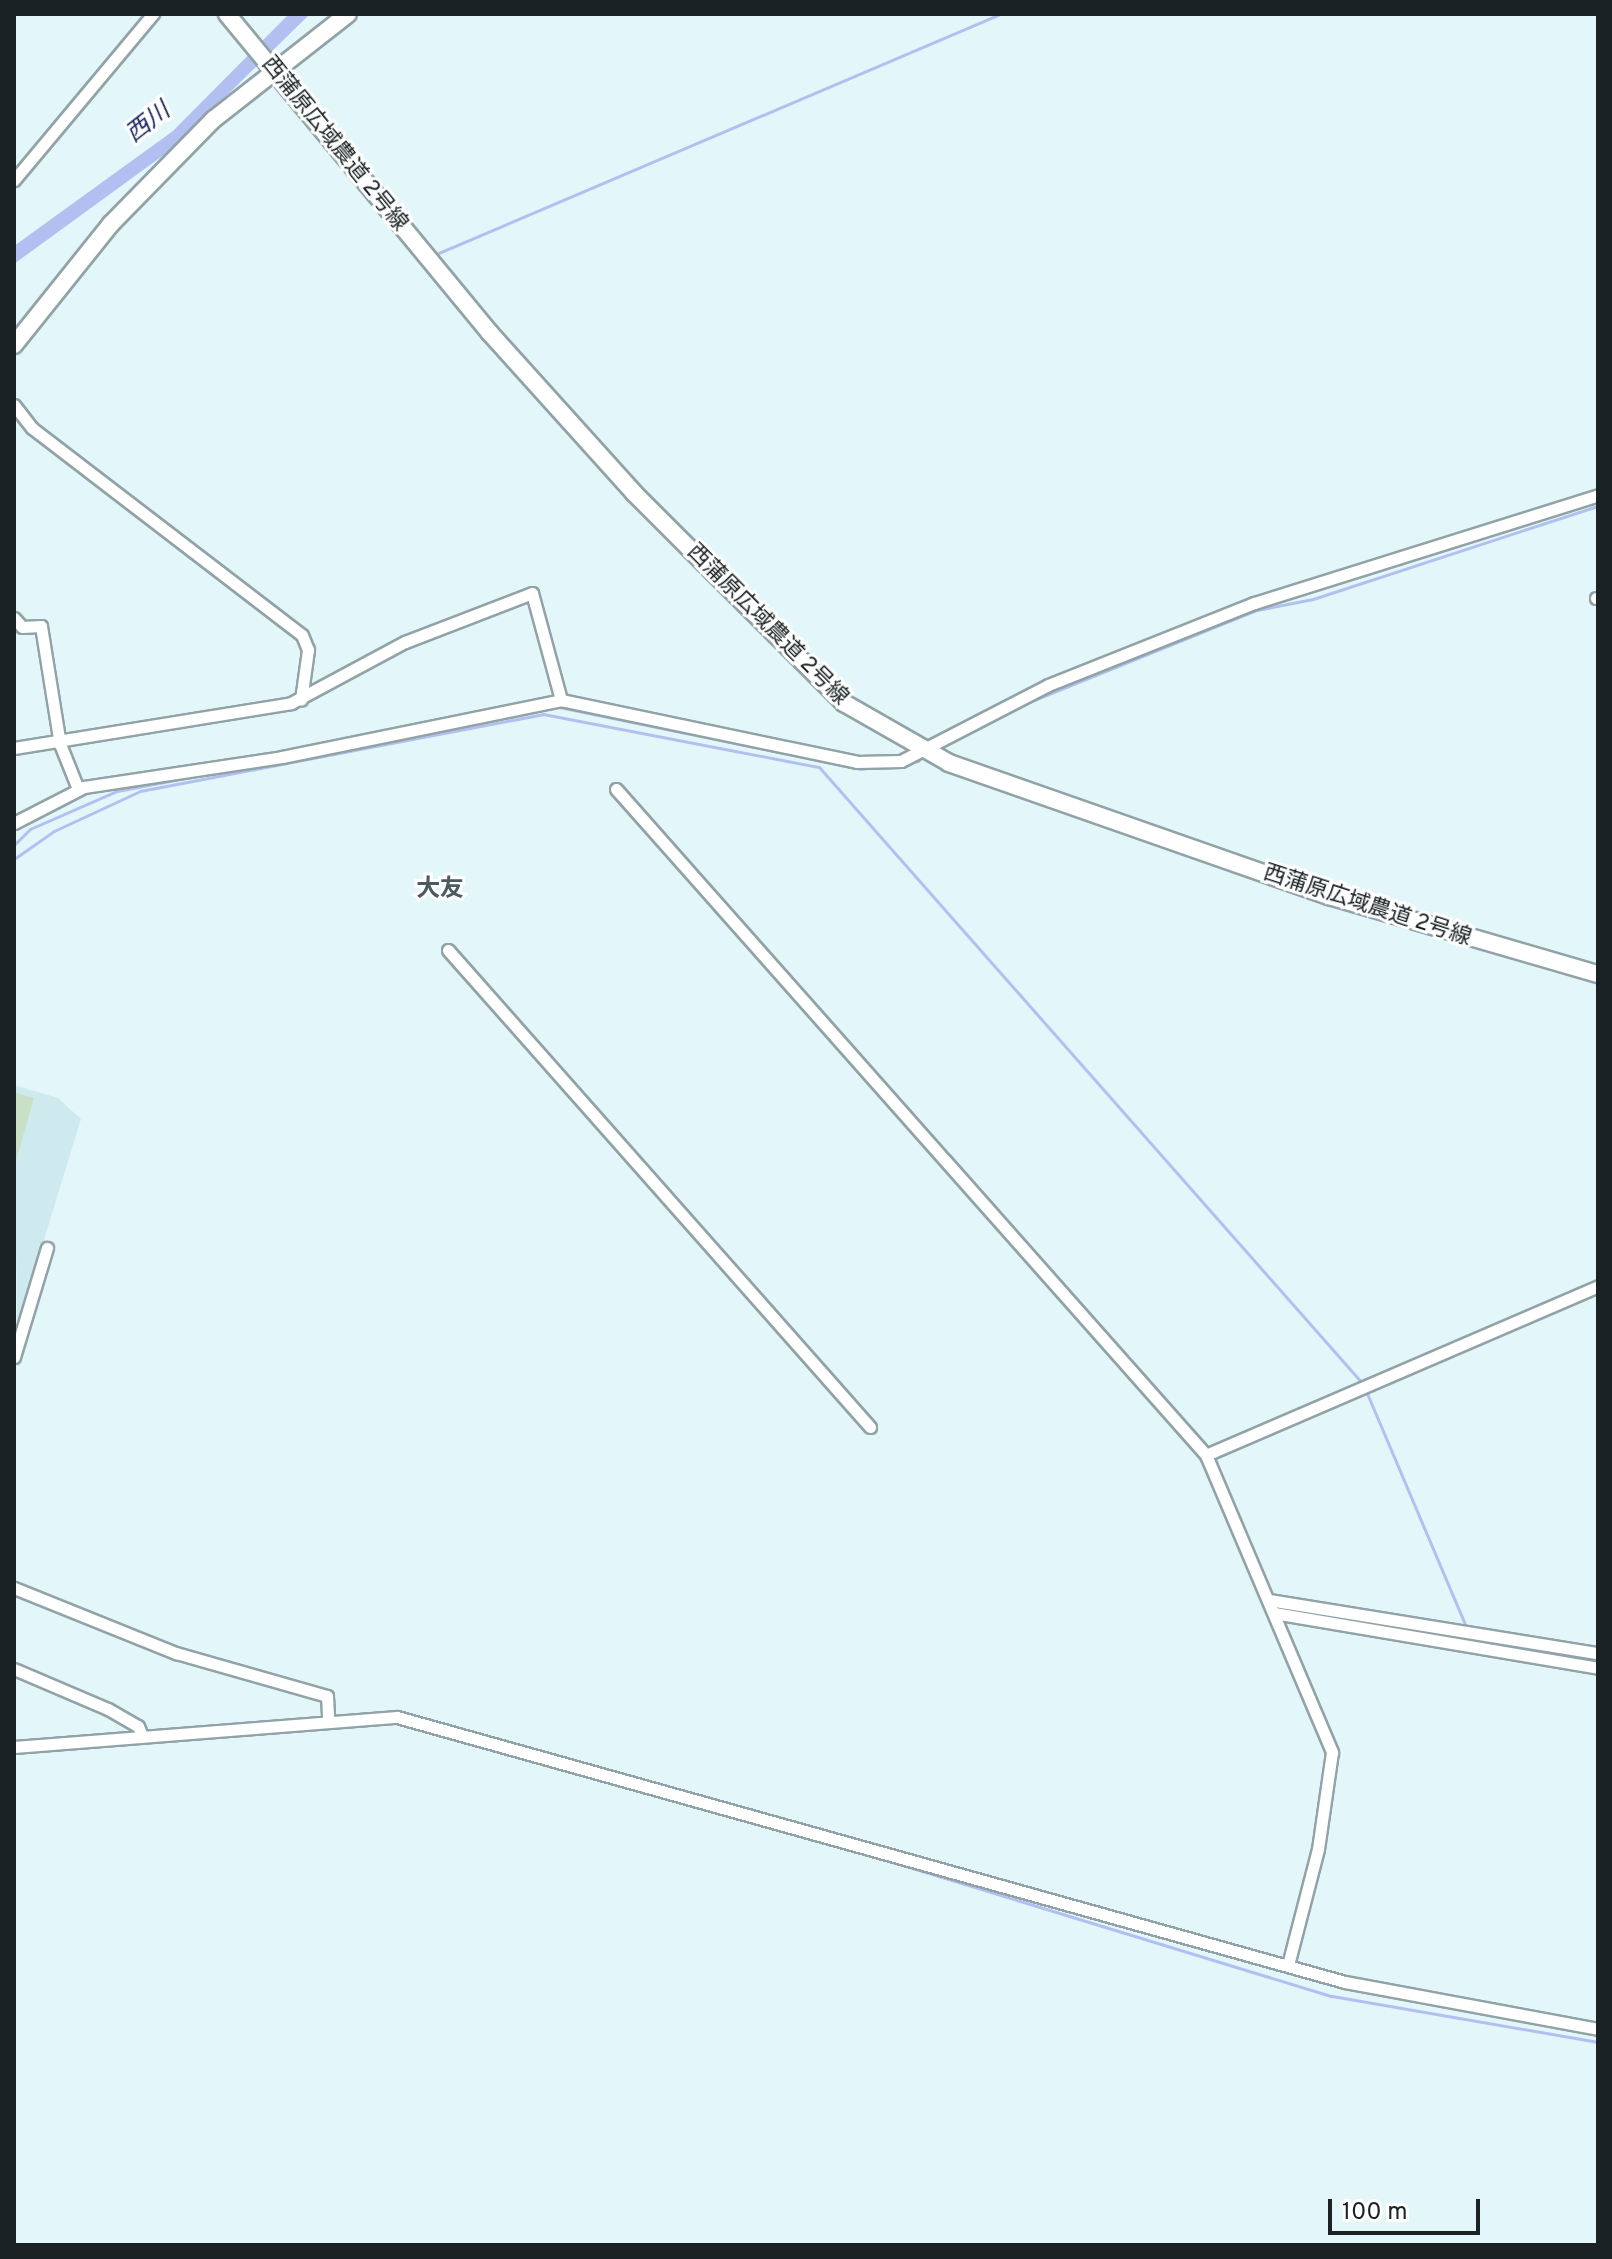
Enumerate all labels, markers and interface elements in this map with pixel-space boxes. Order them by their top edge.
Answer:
street label: 西蒲原広域農道 2号線 [256,52,412,236]
water label: 西川 [121,98,177,150]
street label: 西蒲原広域農道 2号線 [681,539,853,711]
street label: 西蒲原広域農道 2号線 [1260,860,1474,952]
district label: 大友 [416,877,464,905]
scale bar [1332,2183,1484,2233]
text: 100 m [1342,2198,1408,2228]

